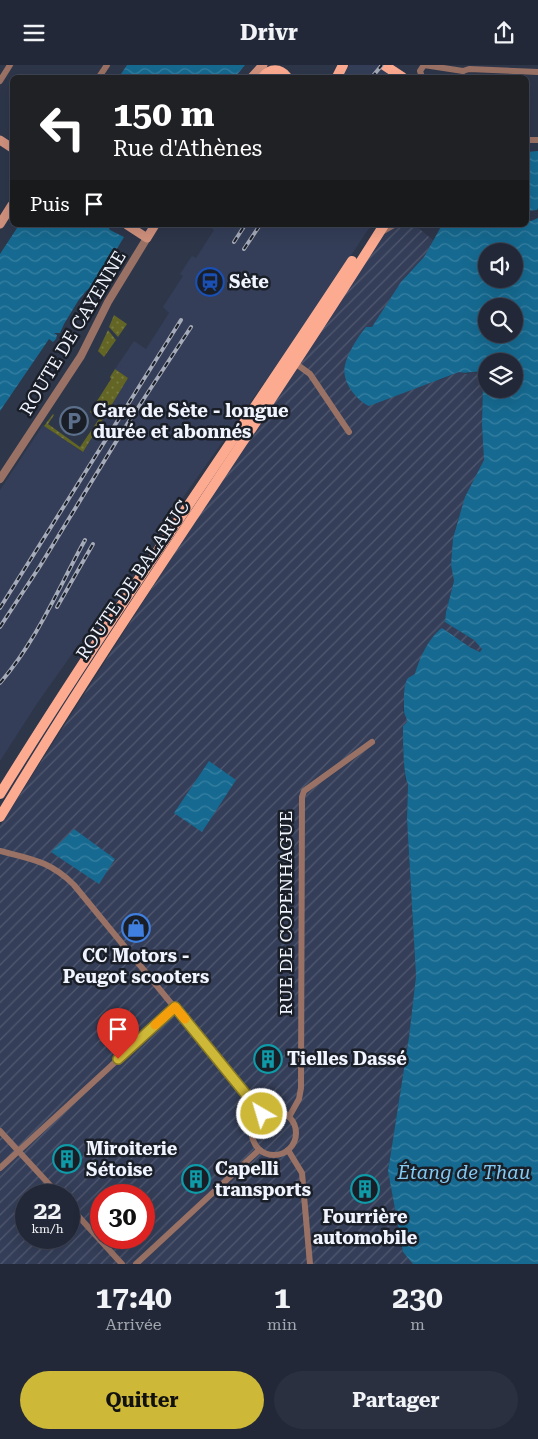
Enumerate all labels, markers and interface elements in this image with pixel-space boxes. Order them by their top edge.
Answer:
icon: menu [20,19,48,47]
icon: share [490,19,518,47]
text: Drivr [240,20,298,45]
text: 150 m [113,94,214,135]
icon: left [30,95,95,160]
text: Rue d'Athènes [113,136,262,161]
icon: arrive [80,190,108,218]
text: Puis [30,193,70,216]
map controls [478,243,523,398]
button: sound [478,243,523,288]
street label: ROUTE DE CAYENNE [15,247,130,419]
station icon: Sète [195,267,225,297]
place label: Sète [229,271,269,292]
button: search [478,298,523,343]
button: layers [478,353,523,398]
place label: Gare de Sète - longue durée et abonnés [93,400,289,442]
parking icon: Gare de Sète - longue durée et abonnés [59,406,89,436]
street label: ROUTE DE BALARUC [72,496,194,663]
street label: RUE DE COPENHAGUE [275,811,296,1015]
shop icon: CC Motors - Peugot scooters [121,913,151,943]
place label: CC Motors - Peugot scooters [63,945,209,987]
pin [97,1008,139,1059]
icon: arrive [104,1015,132,1043]
building icon: Tielles Dassé [253,1044,283,1074]
place label: Tielles Dassé [287,1048,407,1069]
position arrow [235,1087,287,1139]
place label: Miroiterie Sétoise [86,1138,178,1180]
building icon: Miroiterie Sétoise [52,1144,82,1174]
place label: Capelli transports [215,1158,311,1200]
water label: Étang de Thau [397,1161,531,1184]
building icon: Capelli transports [181,1164,211,1194]
building icon: Fourrière automobile [350,1174,380,1204]
speed limit sign: 30 [90,1184,155,1249]
text: 22 [33,1196,62,1225]
place label: Fourrière automobile [313,1206,418,1248]
text: km/h [31,1222,64,1236]
text: 17:40 [95,1280,172,1315]
text: 1 [274,1280,290,1315]
text: 230 [392,1280,443,1315]
text: Arrivée [106,1315,162,1334]
text: min [267,1315,297,1334]
text: m [410,1315,425,1334]
button: Quitter [20,1371,264,1429]
button: Partager [274,1371,518,1429]

